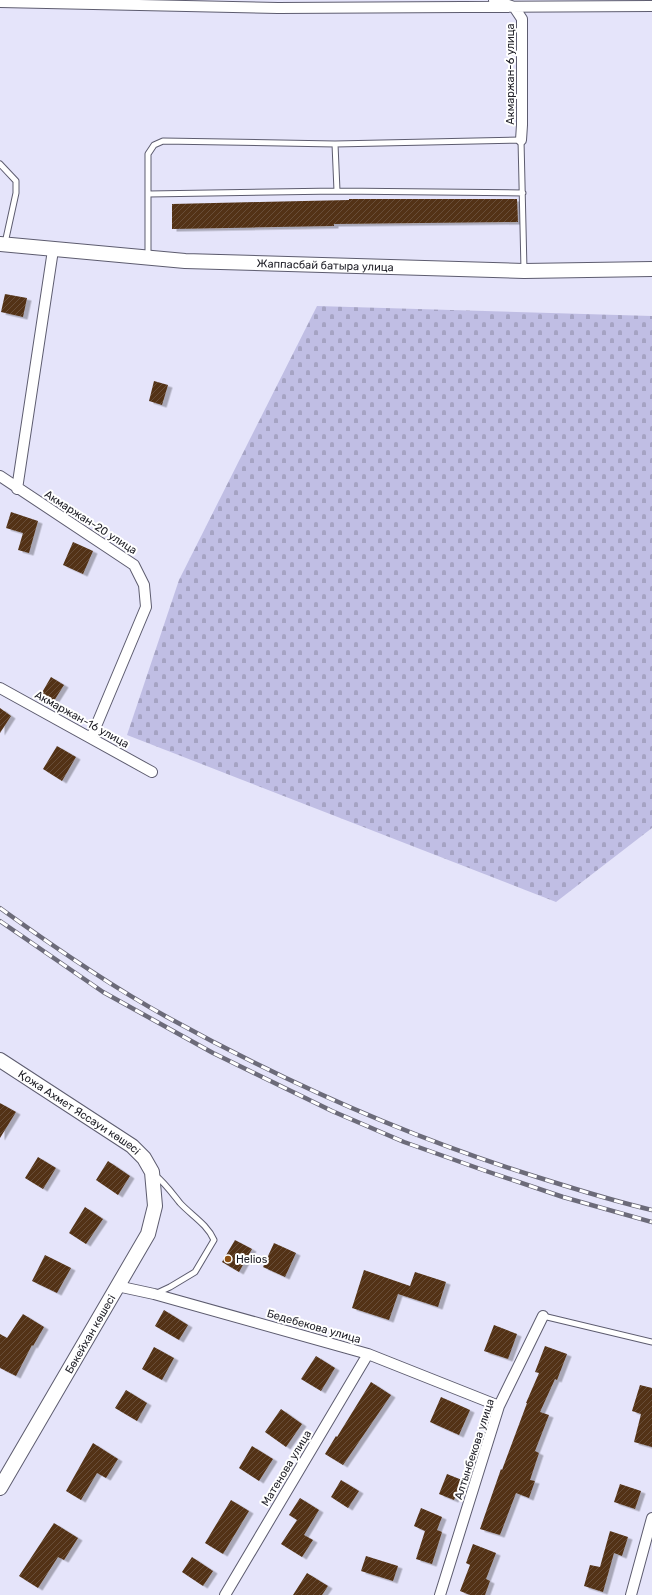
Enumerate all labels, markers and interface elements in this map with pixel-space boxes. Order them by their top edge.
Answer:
street label: Акмаржан-6 улица [504,23,517,125]
street label: Жаппасбай батыра улица [256,257,394,274]
street label: Акмаржан-20 улица [42,488,139,557]
street label: Акмаржан-16 улица [32,688,131,751]
street label: Қожа Ахмет Яссауи көшесі [16,1068,143,1157]
place label: Helios [236,1253,268,1266]
marker: Helios [223,1254,233,1264]
street label: Бөкейхан көшесі [63,1292,118,1376]
street label: Бедебекова улица [265,1307,362,1346]
street label: Алтынбекова улица [452,1397,497,1501]
street label: Матенова улица [259,1428,314,1509]

